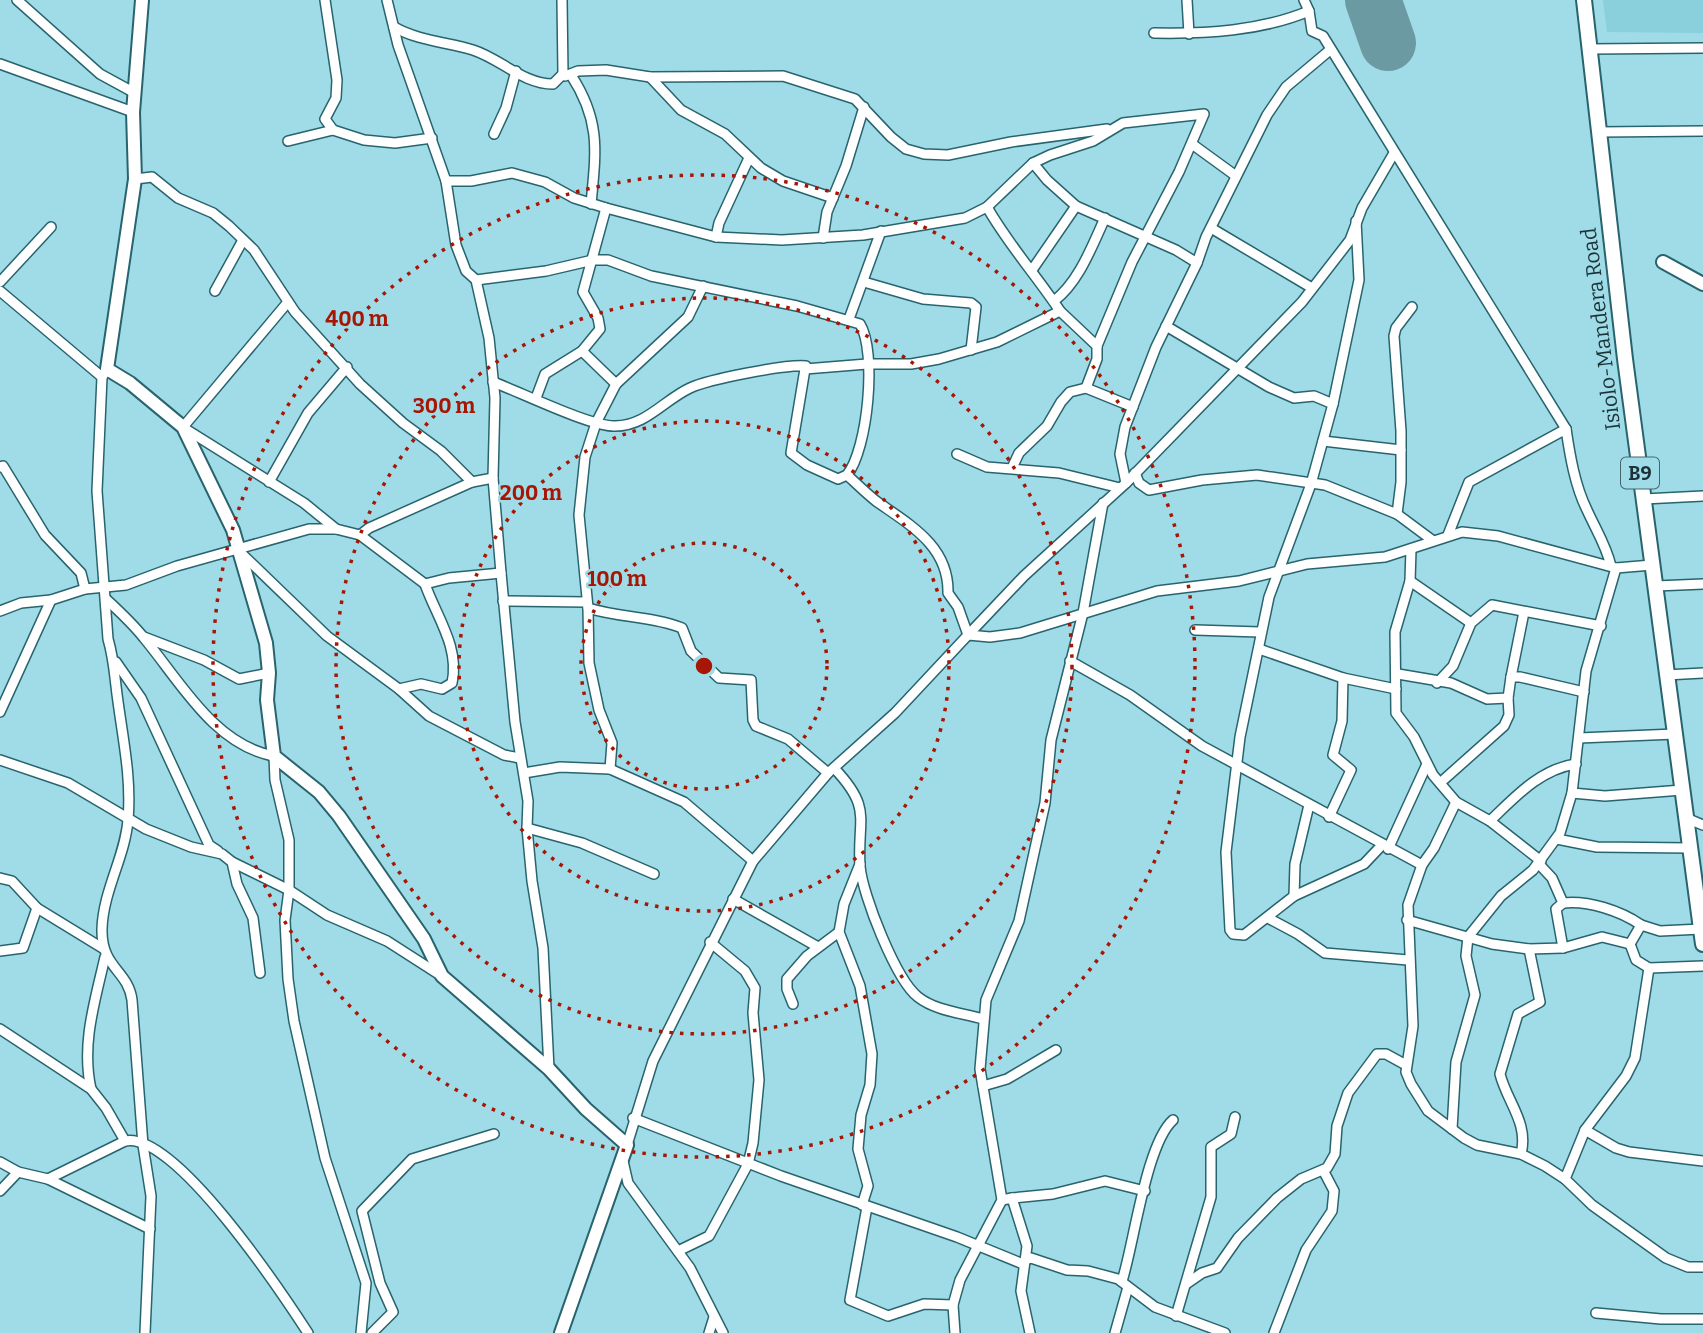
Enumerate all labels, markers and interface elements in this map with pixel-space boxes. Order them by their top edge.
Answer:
street label: Isiolo-Mandera Road [1576,226,1626,432]
text: 400 m [325,306,389,332]
text: 300 m [413,393,475,419]
road number: B9 [1621,458,1659,488]
text: 200 m [500,480,562,506]
text: 100 m [587,566,647,592]
centre of rings [692,654,716,678]

